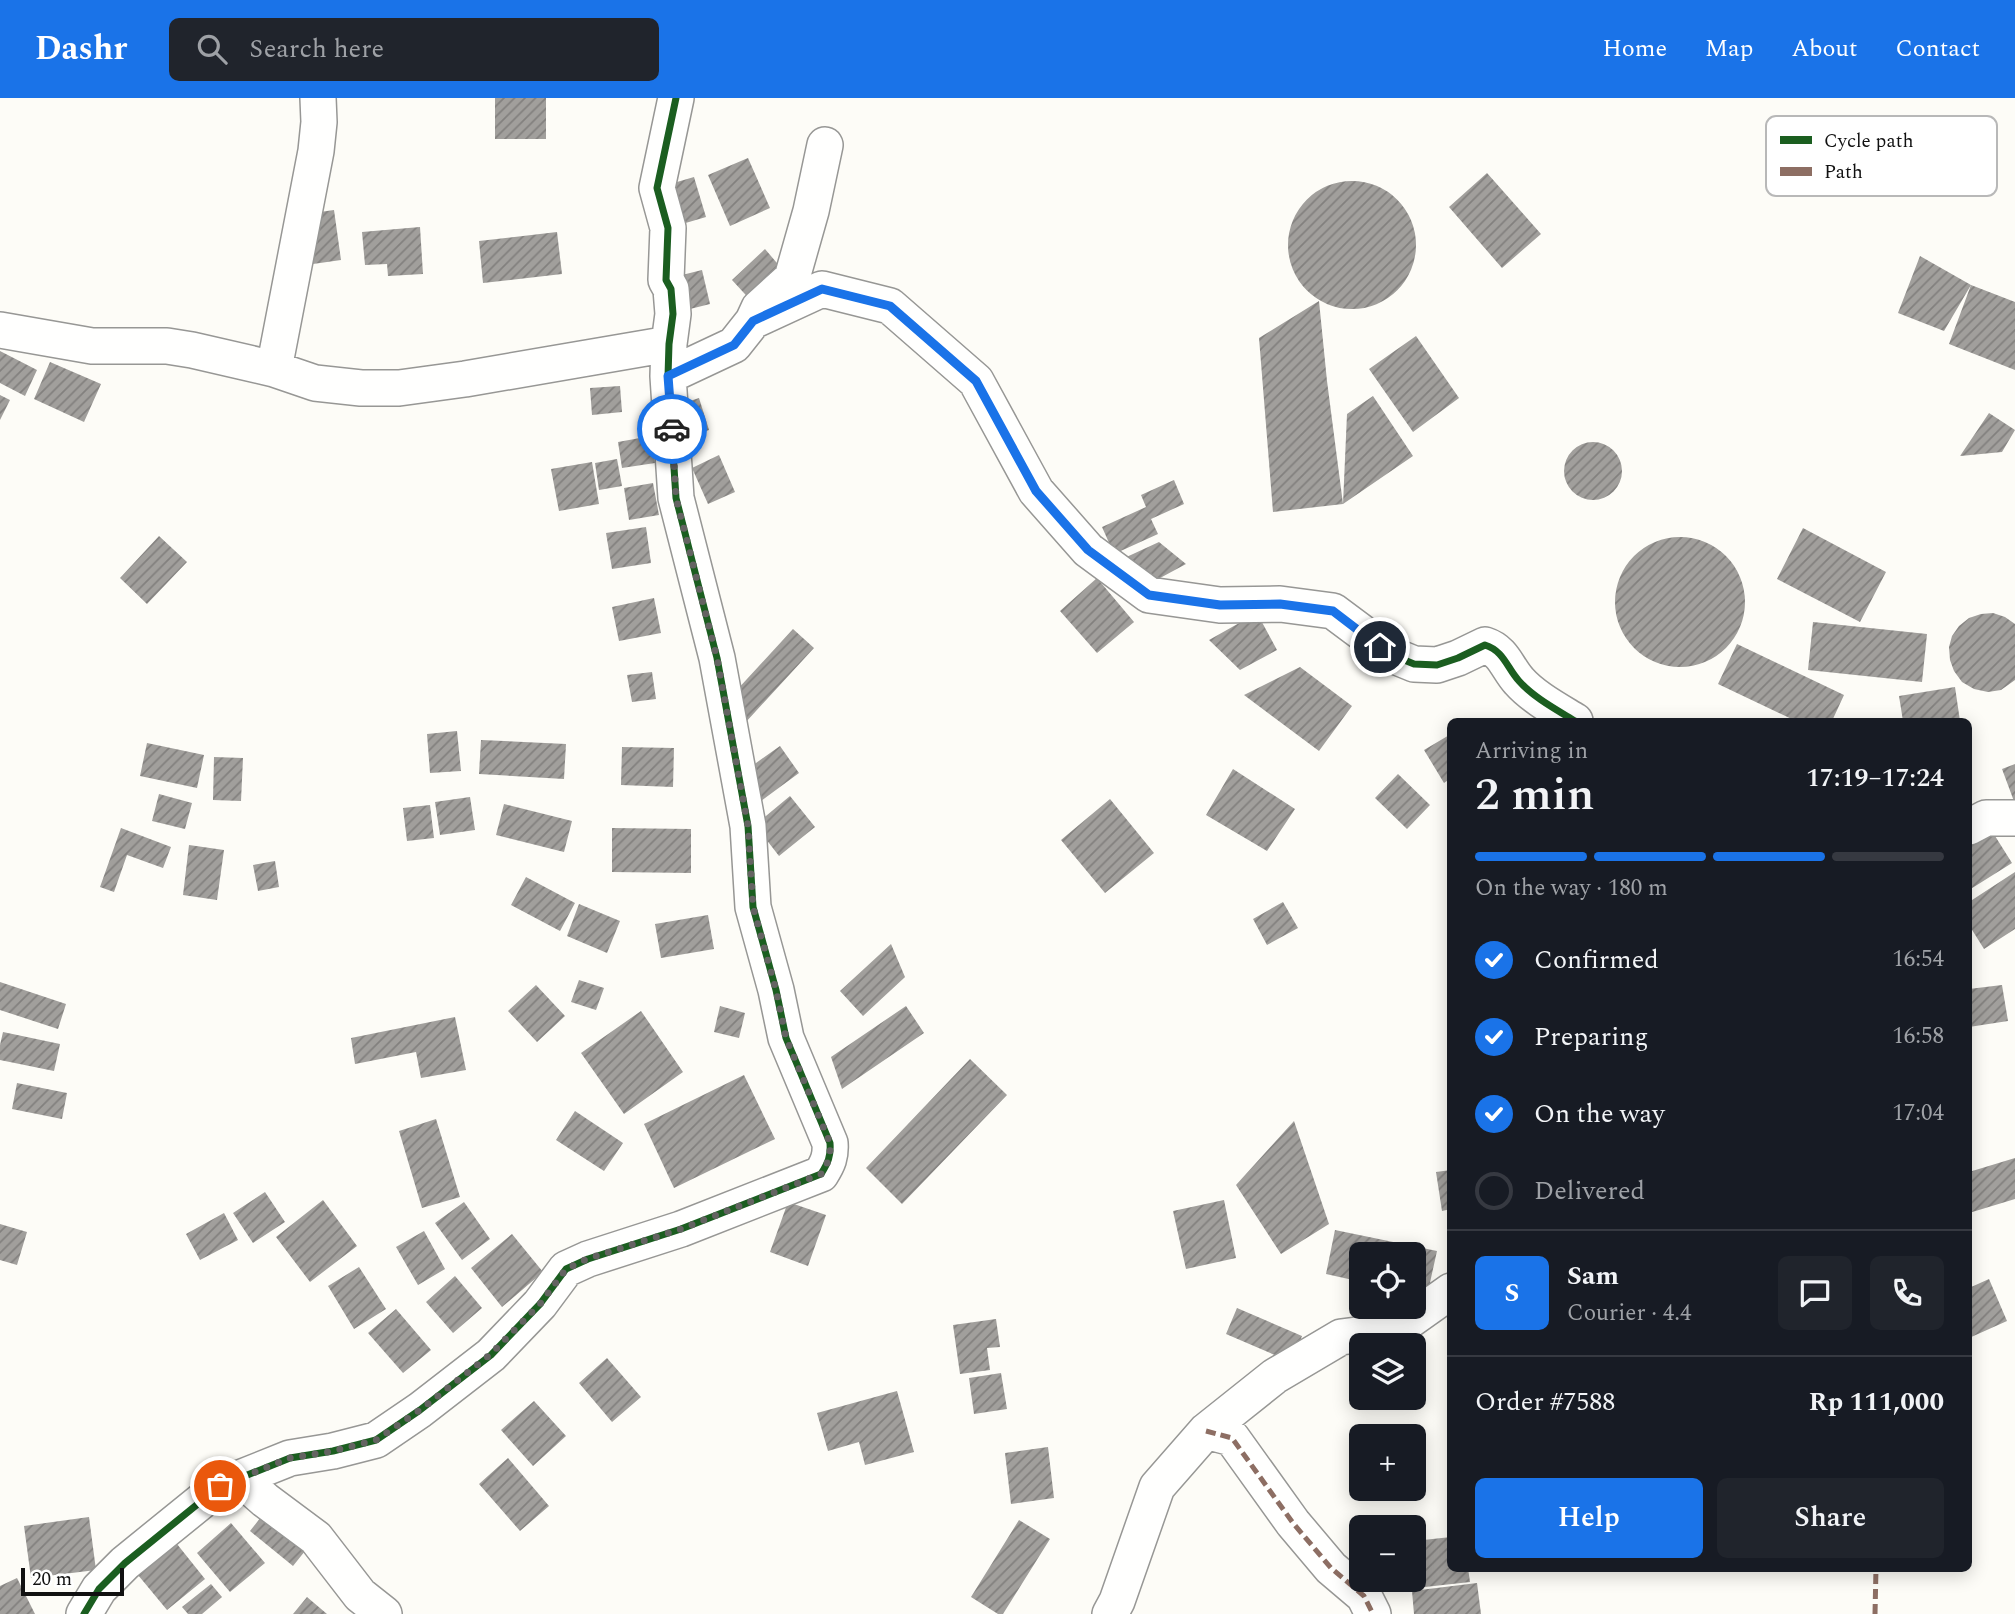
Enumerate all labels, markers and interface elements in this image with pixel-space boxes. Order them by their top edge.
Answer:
search box [169,18,659,81]
text: Dashr [35,24,127,74]
text: Search here [249,29,384,69]
icon: search [193,30,231,68]
text: Home [1602,31,1667,67]
text: Map [1705,31,1753,67]
text: About [1791,31,1857,67]
text: Contact [1895,31,1980,67]
legend [1766,116,1997,196]
text: Cycle path [1824,127,1914,156]
text: Path [1824,158,1863,187]
courier [637,394,707,464]
icon: car [653,410,691,448]
pin [1350,617,1410,677]
icon: home [1361,628,1399,666]
text: Arriving in [1475,734,1588,769]
text: 17:19–17:24 [1806,758,1944,798]
text: 2 min [1475,760,1594,830]
text: On the way · 180 m [1475,871,1668,906]
text: Confirmed [1534,940,1659,980]
icon: check [1475,941,1513,979]
text: 16:54 [1892,942,1944,977]
text: Preparing [1534,1017,1648,1057]
icon: check [1475,1018,1513,1056]
text: 16:58 [1892,1019,1944,1054]
text: On the way [1534,1094,1665,1134]
icon: check [1475,1095,1513,1133]
text: 17:04 [1892,1096,1944,1131]
text: Delivered [1534,1171,1645,1211]
map controls [1349,1242,1426,1592]
button: locate [1349,1242,1426,1319]
text: Sam [1567,1256,1619,1296]
button: chat [1778,1256,1852,1330]
button: phone [1870,1256,1944,1330]
text: S [1505,1273,1519,1313]
text: Courier · 4.4 [1567,1296,1692,1331]
button: layers [1349,1333,1426,1410]
text: Order #7588 [1475,1382,1615,1422]
text: Rp 111,000 [1809,1382,1944,1422]
button: + [1349,1424,1426,1501]
pin [190,1456,250,1516]
icon: bag [201,1467,239,1505]
button: Help [1475,1478,1703,1558]
button: Share [1717,1478,1944,1558]
button: − [1349,1515,1426,1592]
scale bar [21,1565,124,1597]
text: 20 m [32,1565,72,1594]

